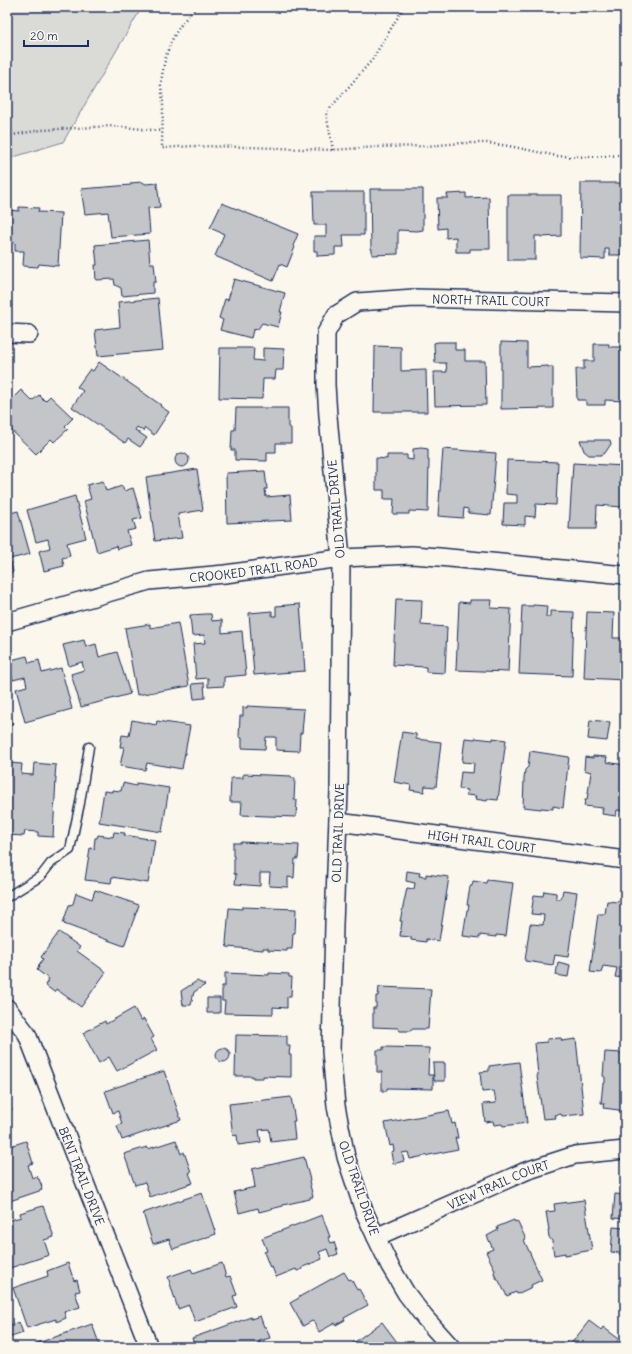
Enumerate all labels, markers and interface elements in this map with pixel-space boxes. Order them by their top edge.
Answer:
scale bar [24,22,88,48]
text: 20 m [30,28,58,43]
street label: NORTH TRAIL COURT [432,291,550,309]
street label: OLD TRAIL DRIVE [324,459,348,559]
street label: CROOKED TRAIL ROAD [189,554,319,585]
street label: OLD TRAIL DRIVE [328,783,347,883]
street label: HIGH TRAIL COURT [427,826,537,856]
street label: BENT TRAIL DRIVE [56,1124,108,1227]
street label: OLD TRAIL DRIVE [336,1139,382,1237]
street label: VIEW TRAIL COURT [445,1157,551,1212]

